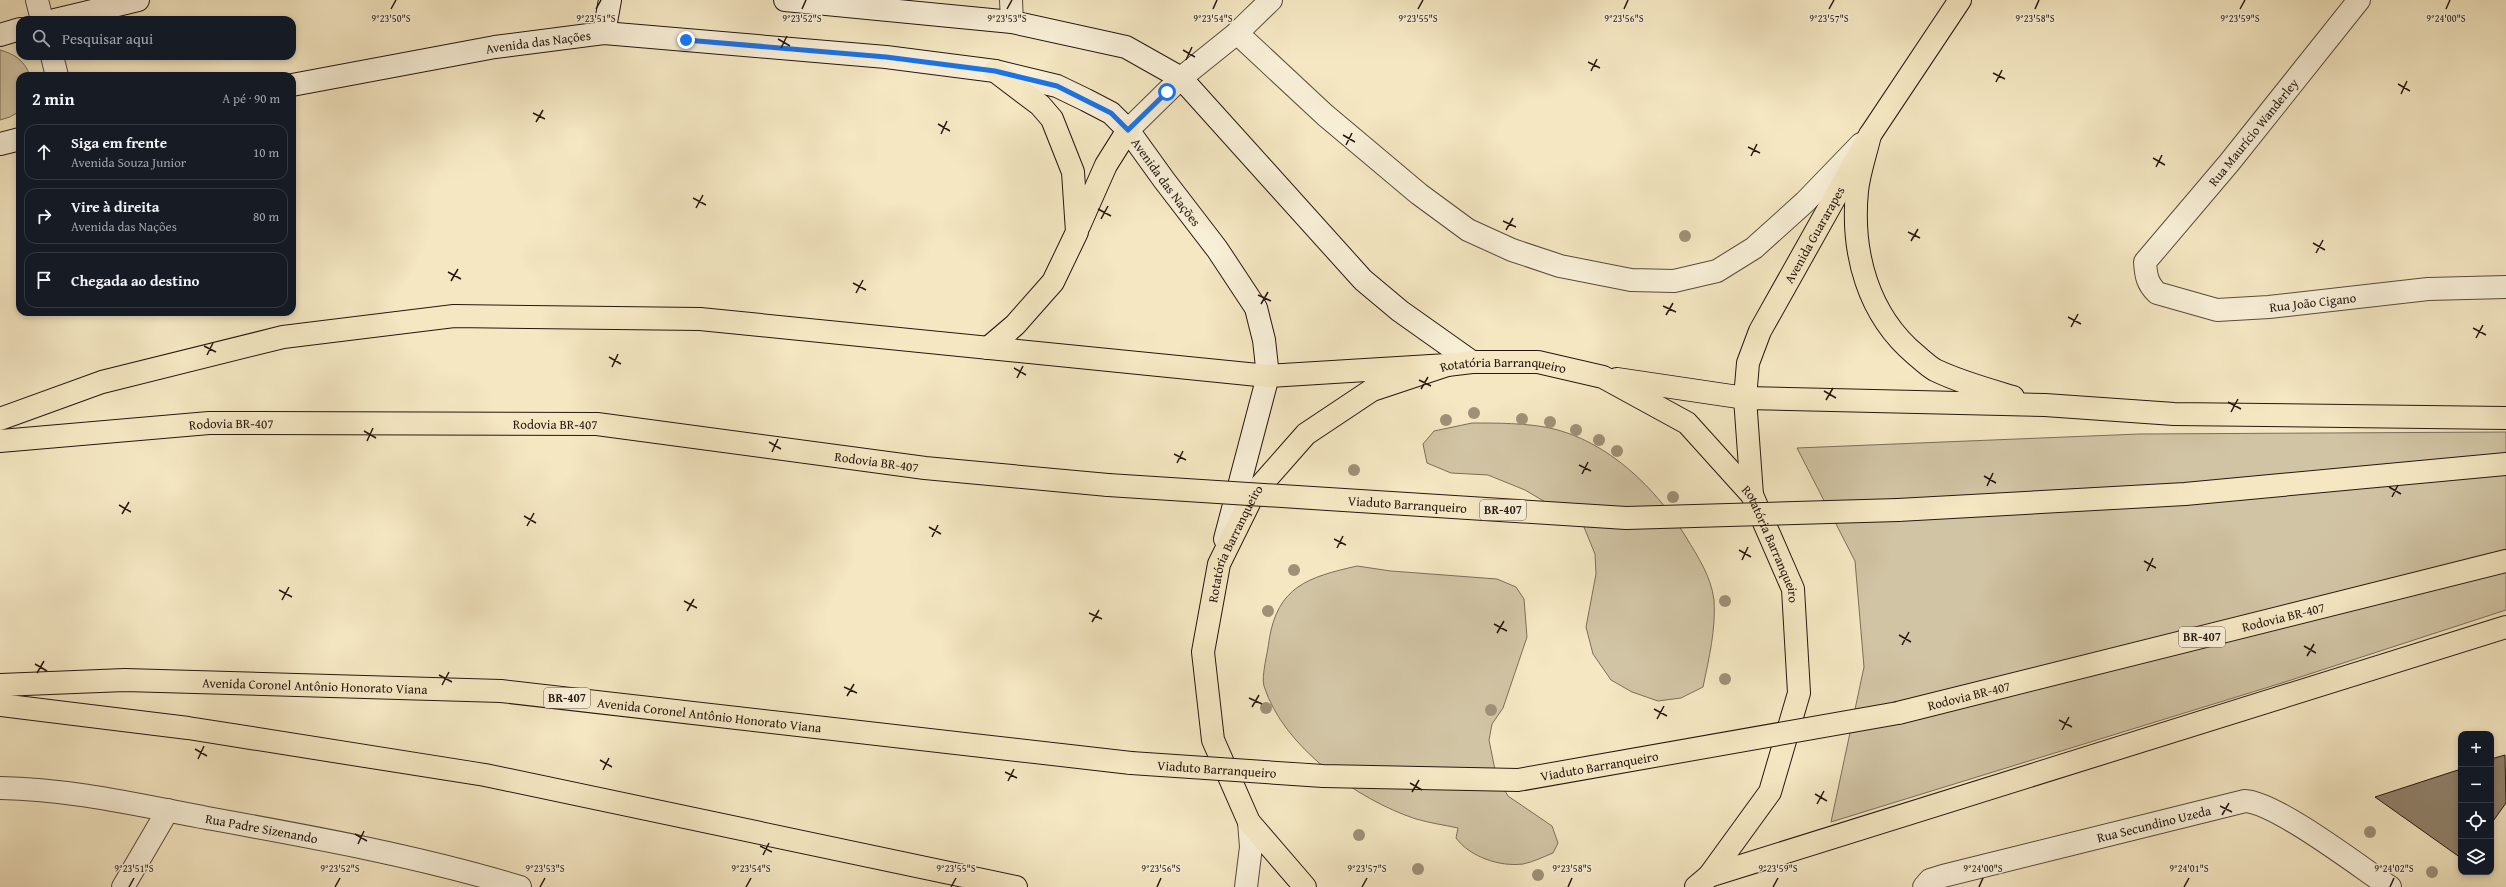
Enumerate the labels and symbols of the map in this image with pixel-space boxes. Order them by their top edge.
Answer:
text: 9°23'50"S [371,11,411,26]
text: 9°23'51"S [576,11,616,26]
text: 9°23'52"S [782,11,822,26]
text: 9°23'53"S [987,11,1027,26]
text: 9°23'54"S [1193,11,1233,26]
text: 9°23'55"S [1398,11,1438,26]
text: 9°23'56"S [1604,11,1644,26]
text: 9°23'57"S [1809,11,1849,26]
text: 9°23'58"S [2015,11,2055,26]
text: 9°23'59"S [2220,11,2260,26]
text: 9°24'00"S [2426,11,2466,26]
street label: Avenida das Nações [484,26,592,59]
route end [677,31,695,49]
street label: Rua Maurício Wanderley [2204,74,2303,190]
route start [1158,83,1176,101]
street label: Avenida das Nações [1127,134,1205,230]
street label: Avenida Guararapes [1780,183,1849,287]
street label: Rua João Cigano [2268,288,2358,317]
street label: Rotatória Barranqueiro [1437,353,1569,378]
street label: Rodovia BR-407 [188,414,274,435]
street label: Rodovia BR-407 [513,415,598,434]
street label: Rodovia BR-407 [833,447,920,477]
street label: Rotatória Barranqueiro [1203,480,1268,604]
street label: Rotatória Barranqueiro [1737,481,1803,604]
street label: Viaduto Barranqueiro [1347,491,1468,518]
road number: BR-407 [1480,500,1526,520]
street label: Rodovia BR-407 [2240,598,2327,637]
road number: BR-407 [2179,627,2225,647]
street label: Avenida Coronel Antônio Honorato Viana [202,673,429,699]
street label: Rodovia BR-407 [1926,676,2012,715]
road number: BR-407 [544,688,590,708]
street label: Avenida Coronel Antônio Honorato Viana [596,693,823,738]
street label: Viaduto Barranqueiro [1539,746,1660,786]
street label: Viaduto Barranqueiro [1157,756,1277,783]
street label: Rua Secundino Uzeda [2095,801,2214,847]
street label: Rua Padre Sizenando [204,809,320,848]
text: 9°23'51"S [114,861,154,876]
text: 9°23'52"S [320,861,360,876]
text: 9°23'53"S [525,861,565,876]
text: 9°23'54"S [731,861,771,876]
text: 9°23'55"S [936,861,976,876]
text: 9°23'56"S [1141,861,1181,876]
text: 9°23'57"S [1347,861,1387,876]
text: 9°23'58"S [1552,861,1592,876]
text: 9°23'59"S [1758,861,1798,876]
text: 9°24'00"S [1963,861,2003,876]
text: 9°24'01"S [2169,861,2209,876]
text: 9°24'02"S [2374,861,2414,876]

